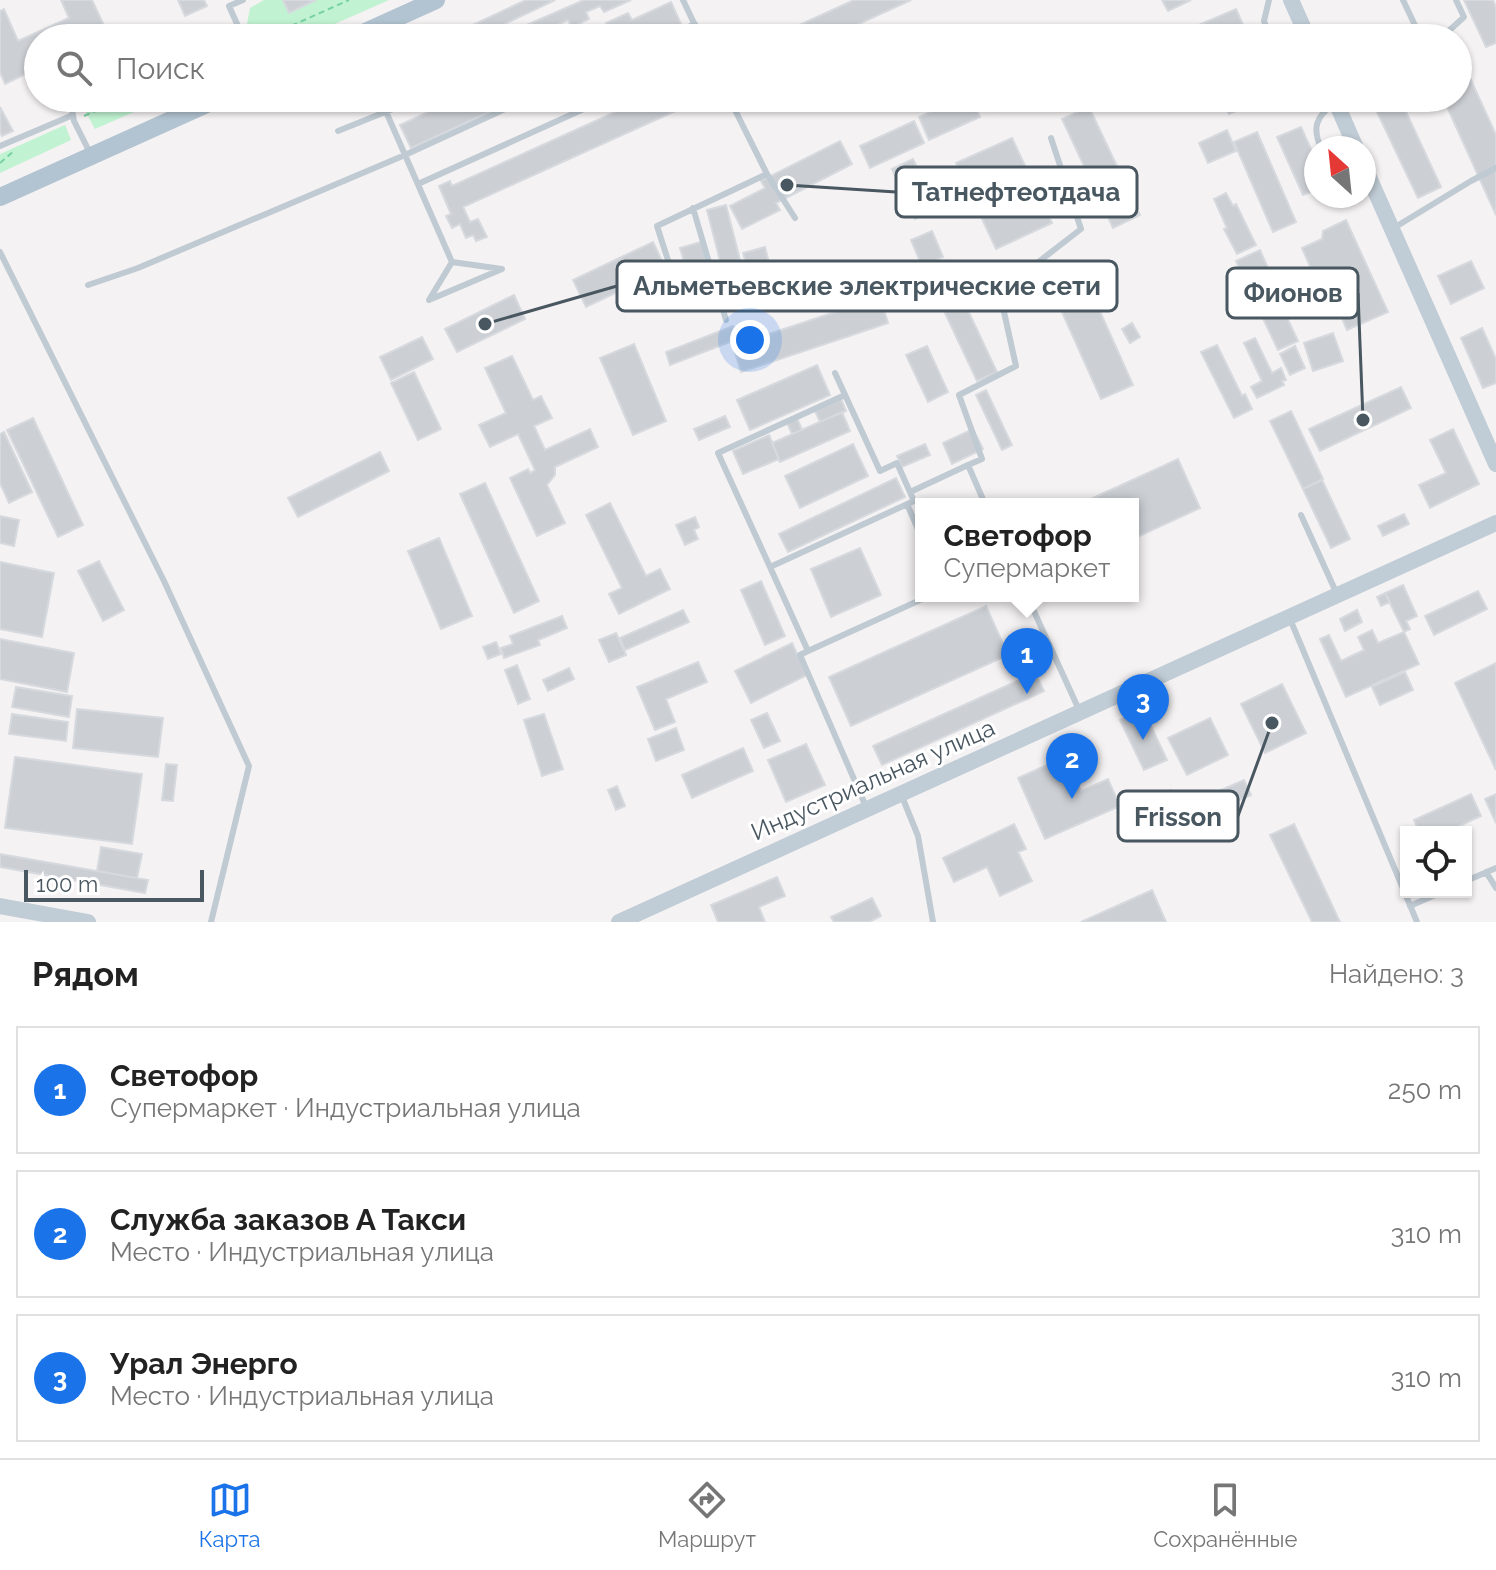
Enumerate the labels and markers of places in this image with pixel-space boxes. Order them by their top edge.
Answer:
callout: Татнефтеотдача [896,167,1137,217]
callout: Альметьевские электрические сети [617,261,1117,311]
callout: Фионов [1227,268,1358,318]
pin: 1 [1001,628,1053,694]
pin: 3 [1117,674,1169,740]
pin: 2 [1046,733,1098,799]
callout: Frisson [1118,791,1238,841]

